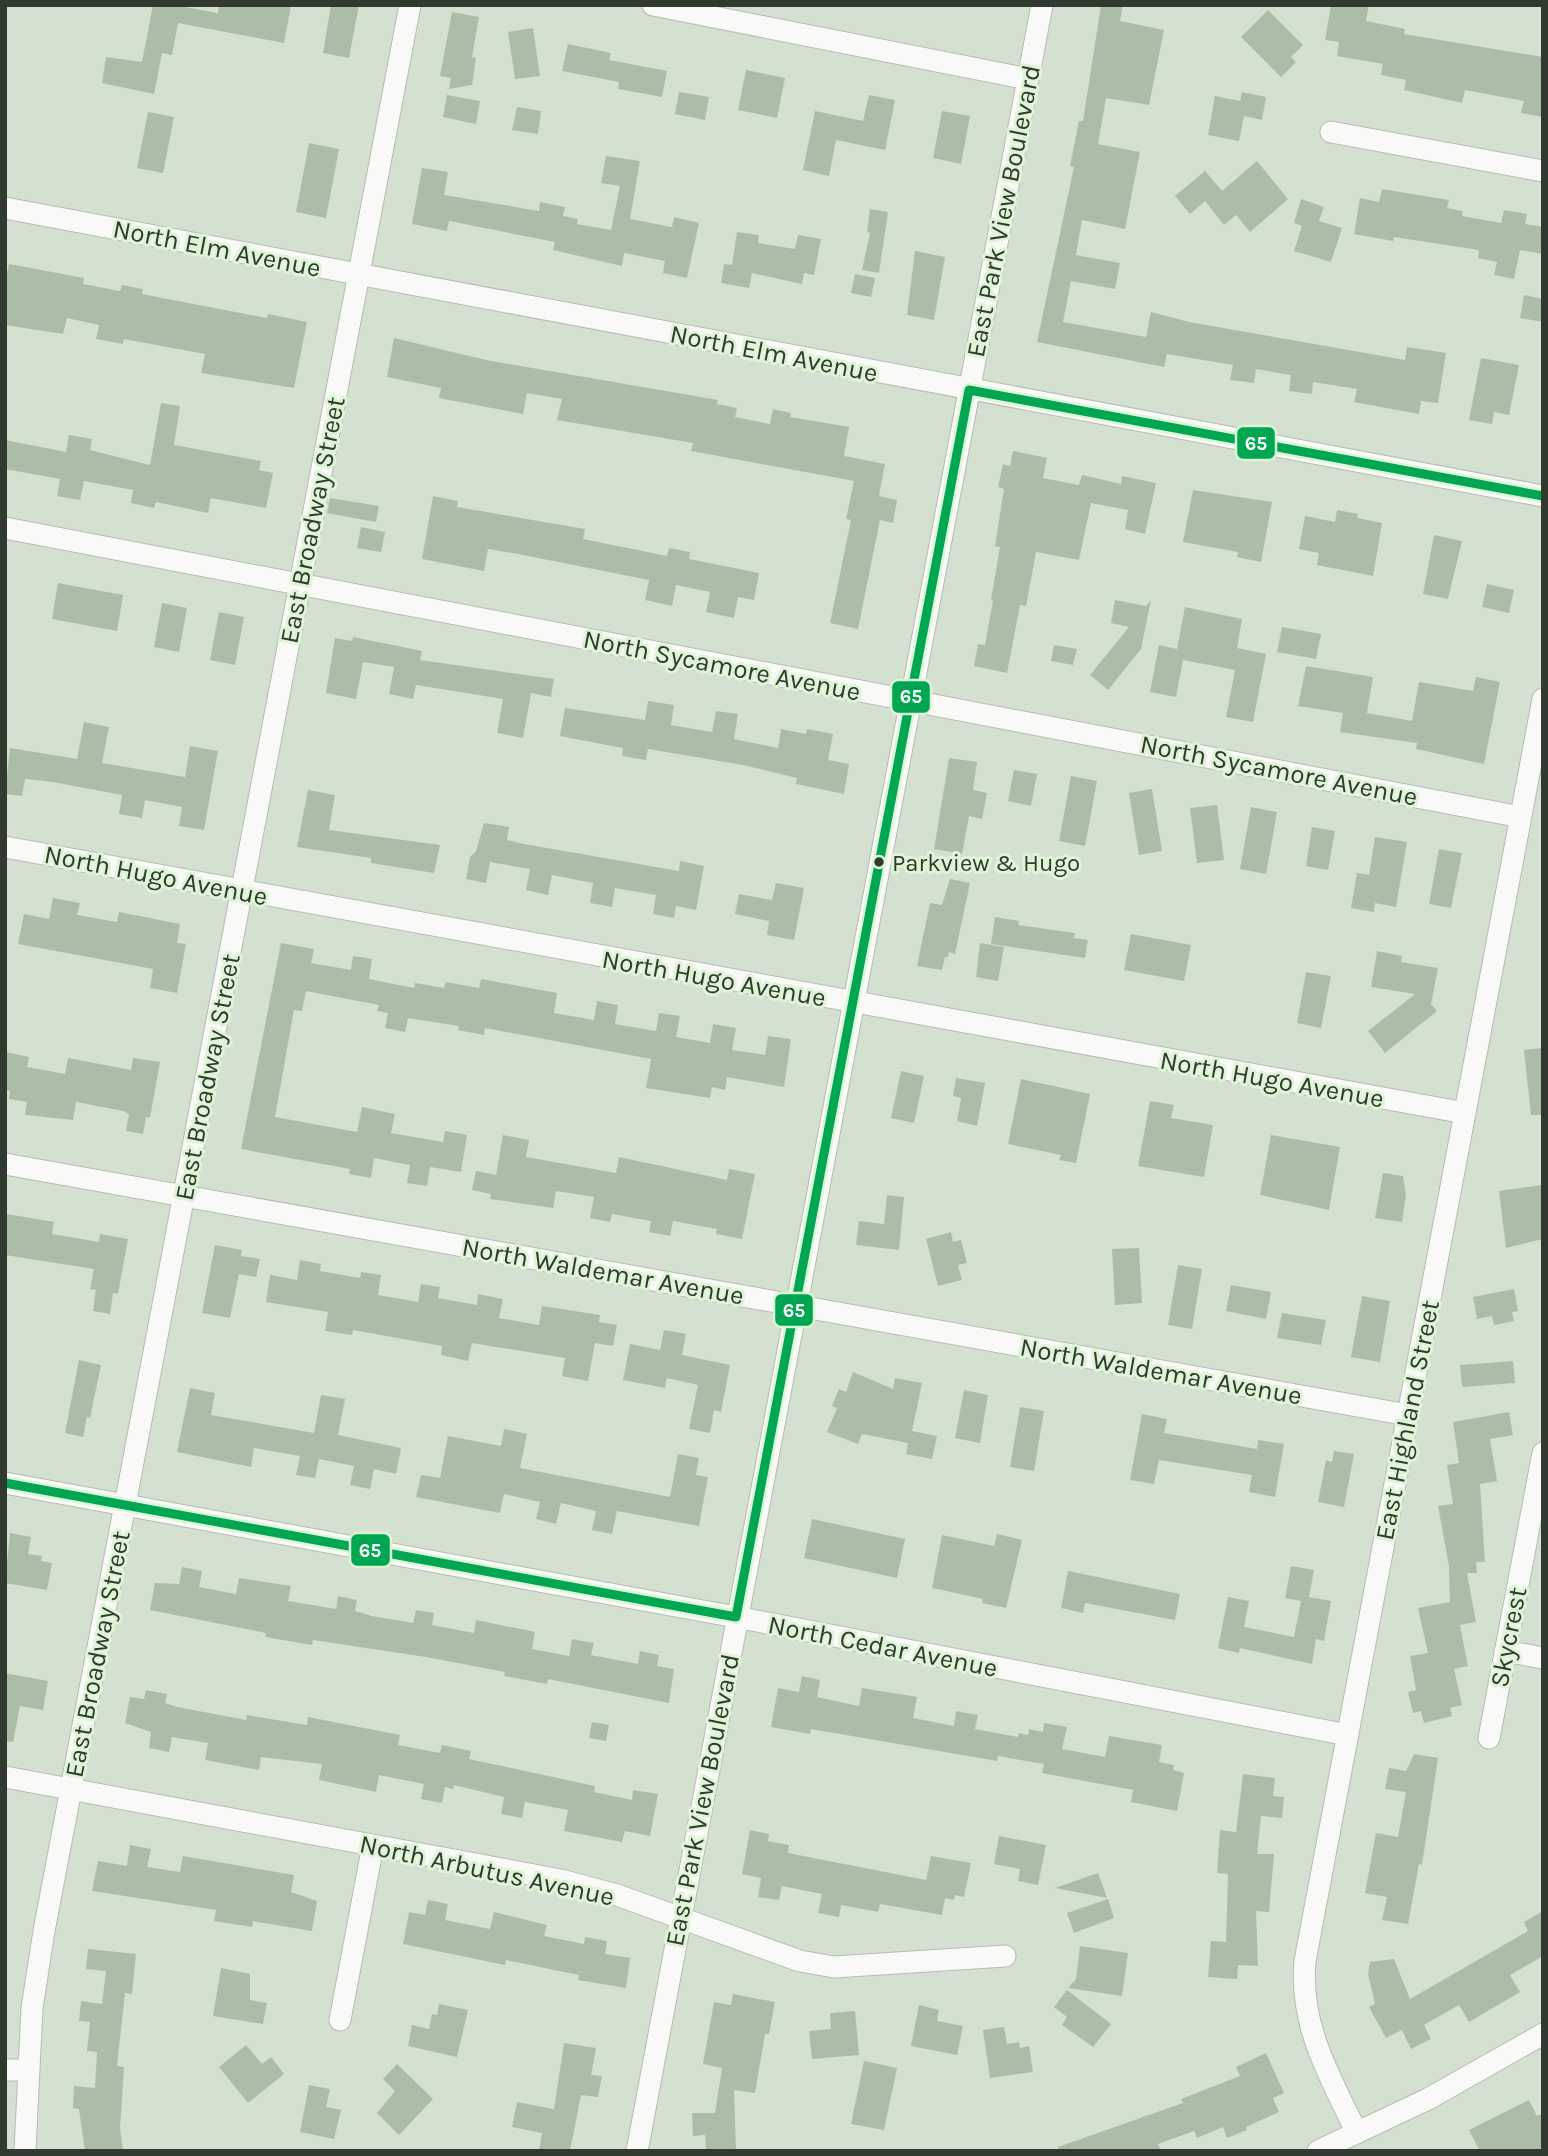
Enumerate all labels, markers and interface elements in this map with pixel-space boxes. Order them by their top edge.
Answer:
street label: East Park View Boulevard [960,62,1047,360]
street label: North Elm Avenue [110,213,323,284]
street label: North Elm Avenue [667,318,880,389]
street label: East Broadway Street [273,394,352,646]
line badge: 65 [1236,426,1276,460]
text: 65 [1245,433,1267,455]
street label: North Sycamore Avenue [581,623,863,708]
line badge: 65 [891,680,931,714]
text: 65 [900,686,922,708]
street label: North Sycamore Avenue [1138,728,1420,813]
street label: North Hugo Avenue [42,839,270,912]
place label: Parkview & Hugo [892,849,1080,877]
marker: Parkview & Hugo [872,855,886,869]
street label: North Hugo Avenue [600,944,828,1013]
street label: East Broadway Street [168,951,247,1203]
street label: North Hugo Avenue [1158,1045,1386,1114]
street label: North Waldemar Avenue [460,1231,746,1312]
line badge: 65 [774,1293,814,1327]
street label: East Highland Street [1369,1297,1446,1543]
text: 65 [783,1300,805,1322]
street label: North Waldemar Avenue [1018,1331,1304,1412]
street label: East Broadway Street [58,1528,137,1780]
line badge: 65 [350,1533,391,1567]
text: 65 [359,1540,381,1562]
street label: Skycrest [1484,1584,1533,1690]
street label: North Cedar Avenue [765,1609,1000,1684]
street label: East Park View Boulevard [659,1651,746,1949]
street label: North Arbutus Avenue [357,1828,617,1913]

